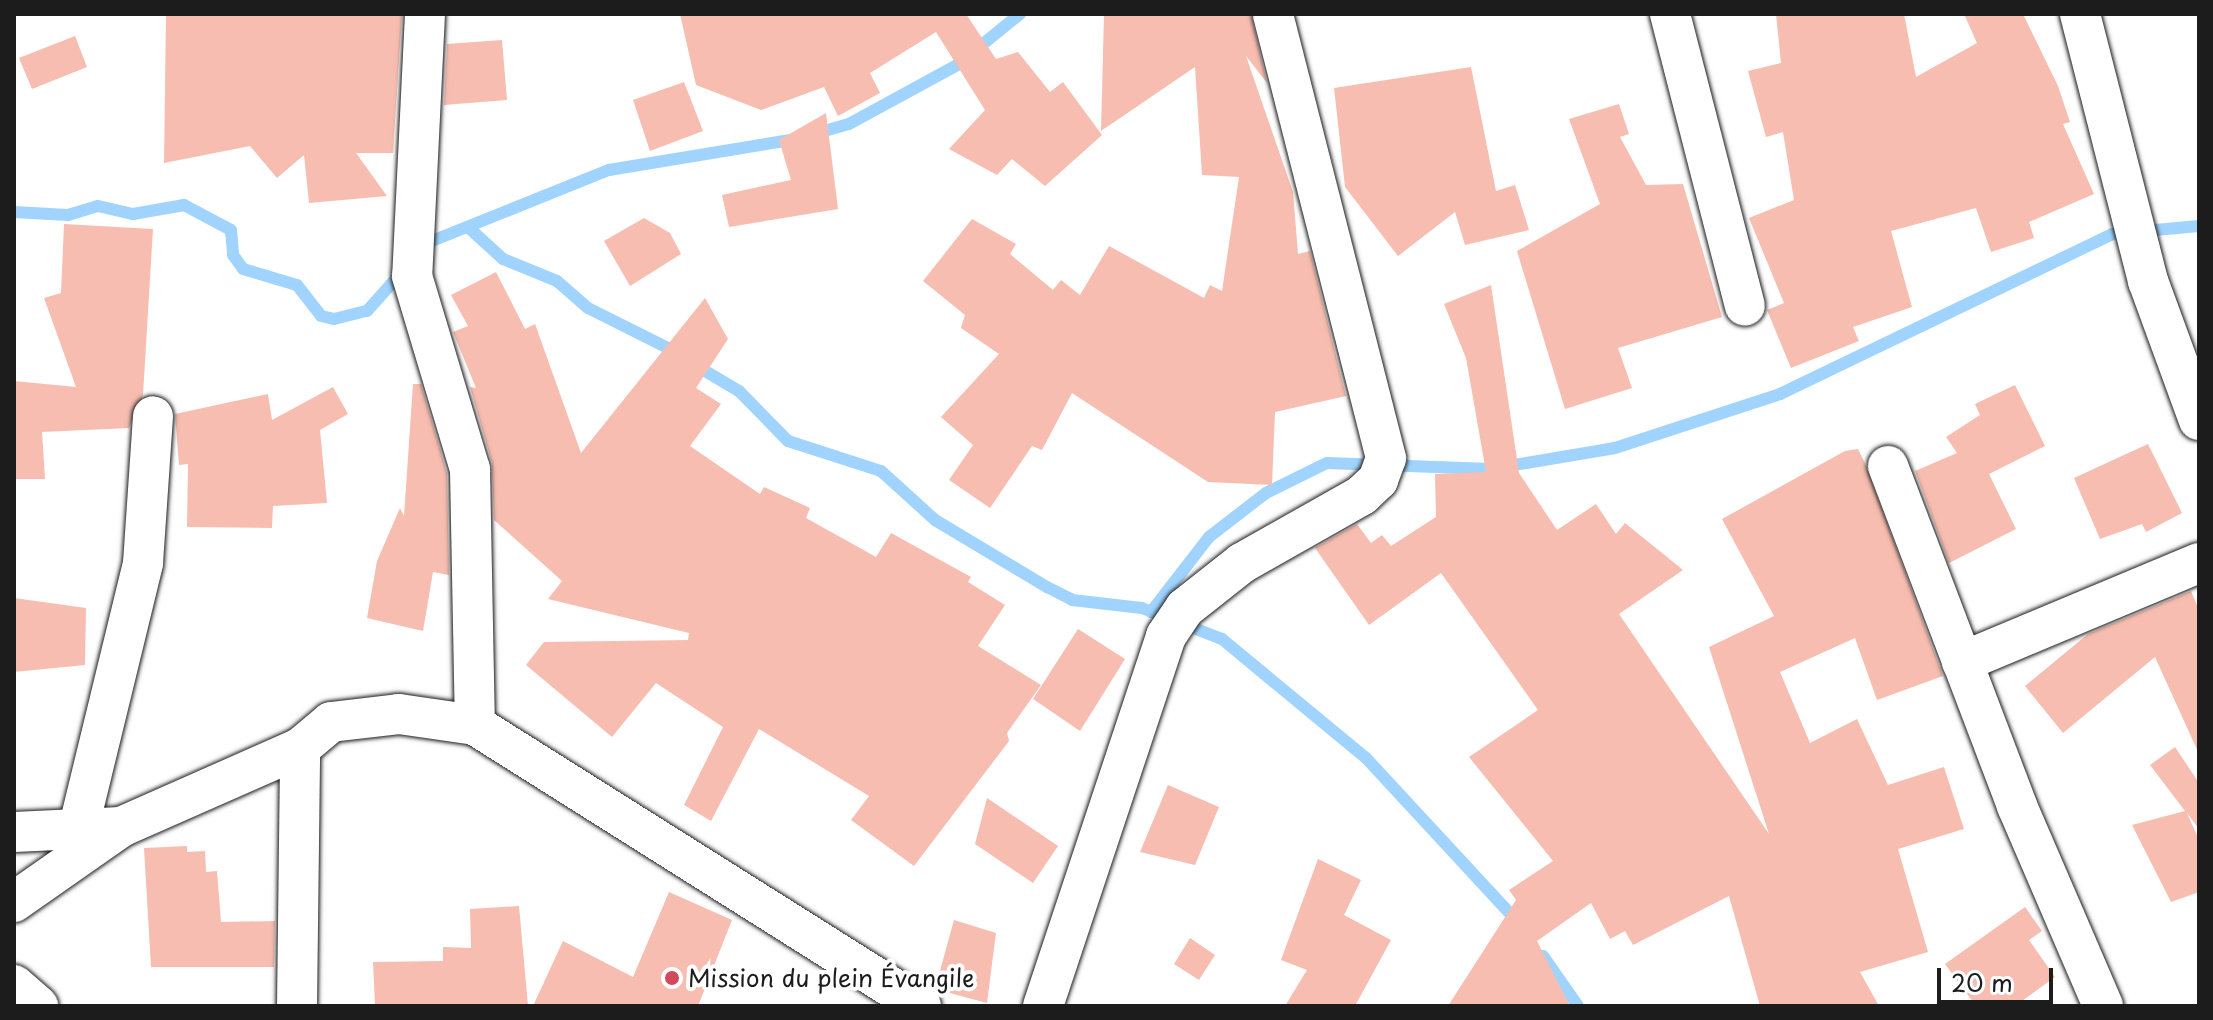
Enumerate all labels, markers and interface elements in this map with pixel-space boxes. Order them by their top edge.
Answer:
scale bar [1941,952,2057,1002]
place label: Mission du plein Évangile [688,964,975,992]
text: 20 m [1951,964,2013,1000]
marker: Mission du plein Évangile [663,969,681,987]

